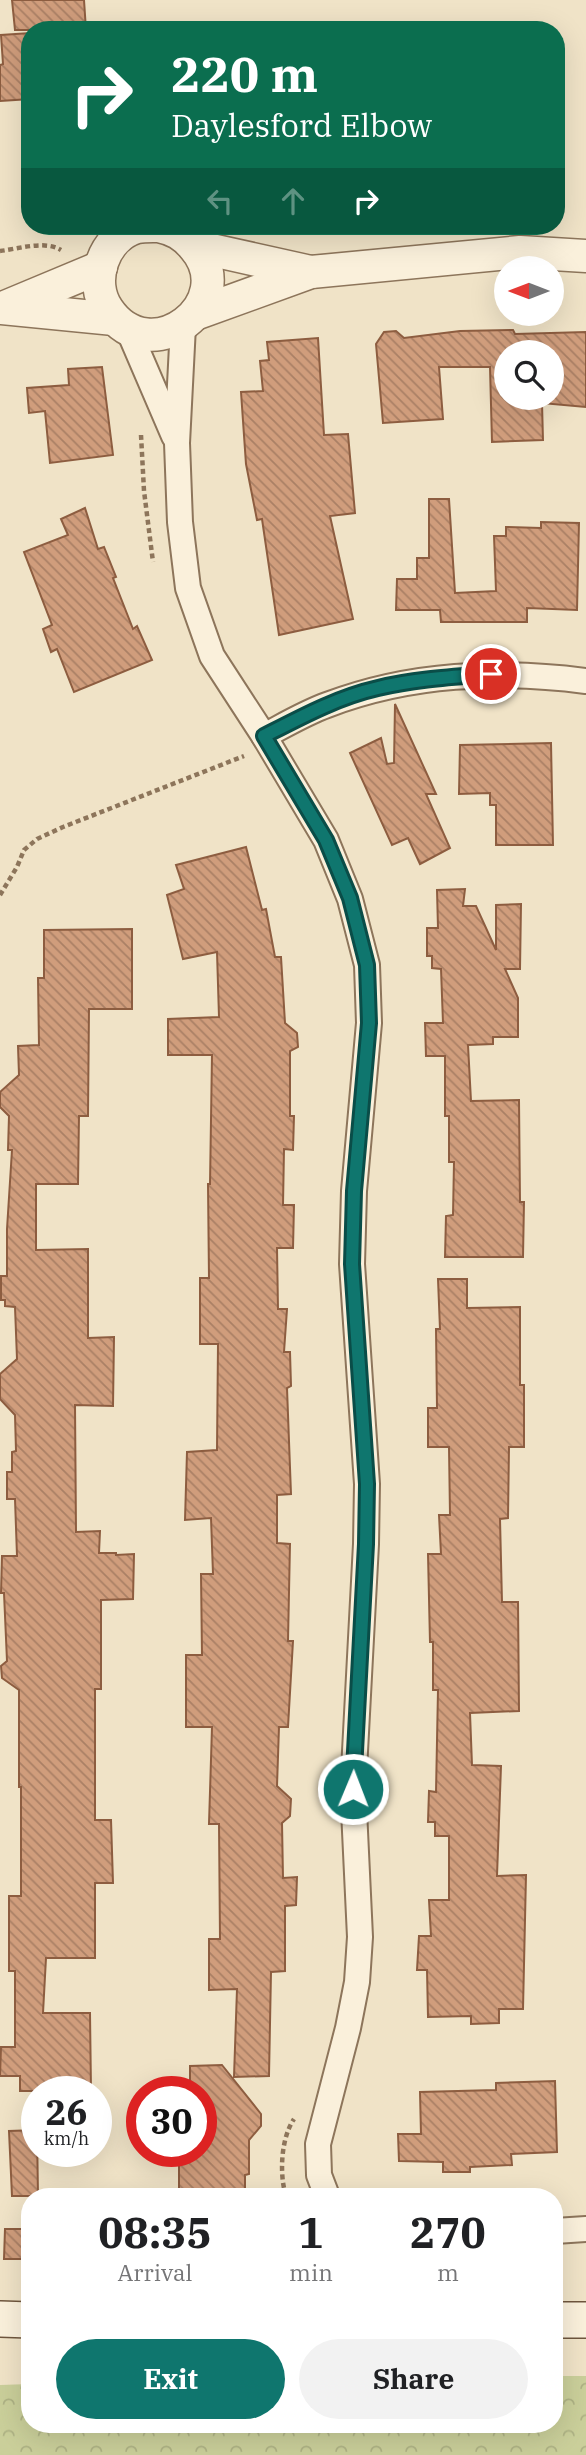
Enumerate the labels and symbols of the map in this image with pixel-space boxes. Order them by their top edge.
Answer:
north arrow [494,256,564,326]
pin [461,644,521,704]
position arrow [316,1752,390,1826]
speed limit sign: 30 [126,2076,217,2167]

